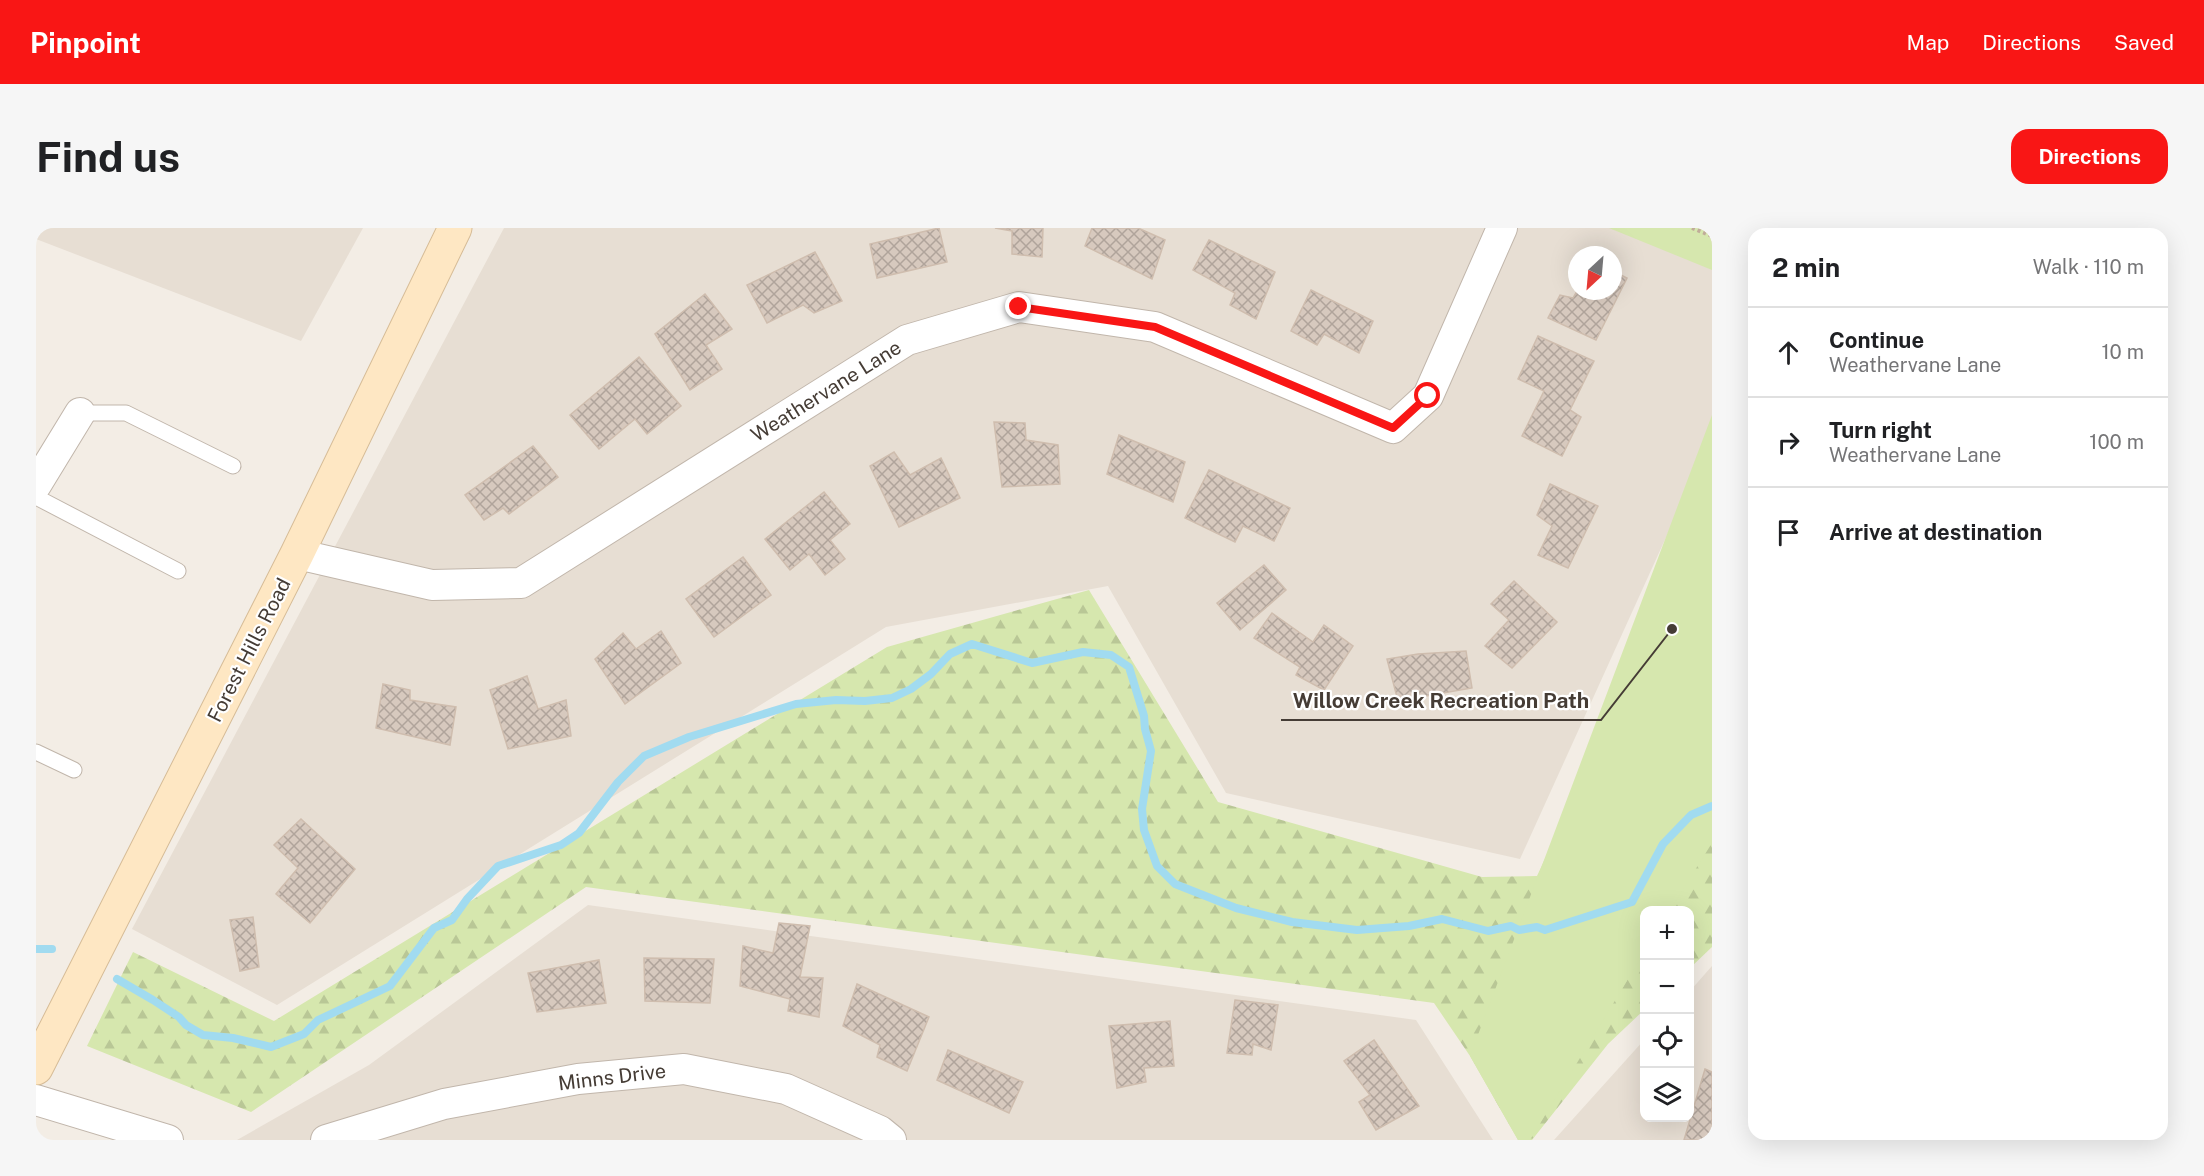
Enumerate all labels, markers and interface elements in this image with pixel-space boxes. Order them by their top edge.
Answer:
text: Pinpoint [30,26,141,59]
text: Map [1907,30,1949,55]
text: Directions [1982,30,2081,55]
text: Saved [2114,30,2174,55]
button: Directions [2011,129,2168,184]
text: Find us [36,132,180,181]
north arrow [1568,246,1622,300]
text: 2 min [1772,252,1840,283]
text: Walk · 110 m [2033,255,2144,279]
route end [1005,293,1031,319]
text: Continue [1829,327,1924,353]
street label: Weathervane Lane [747,335,905,447]
icon: ahead [1772,336,1805,369]
text: 10 m [2101,340,2144,364]
text: Weathervane Lane [1829,353,2001,377]
route start [1414,382,1440,408]
text: Turn right [1829,417,1932,443]
icon: right [1772,426,1805,459]
text: 100 m [2089,430,2144,454]
text: Weathervane Lane [1829,443,2001,467]
icon: arrive [1772,516,1805,549]
text: Arrive at destination [1829,519,2042,545]
street label: Forest Hills Road [202,574,296,726]
callout: Willow Creek Recreation Path [1281,681,1601,720]
text: Willow Creek Recreation Path [1293,688,1589,713]
map controls [1640,906,1694,1122]
button: + [1640,906,1694,960]
button: − [1640,960,1694,1014]
button: locate [1640,1014,1694,1068]
street label: Minns Drive [557,1058,667,1096]
button: layers [1640,1068,1694,1122]

